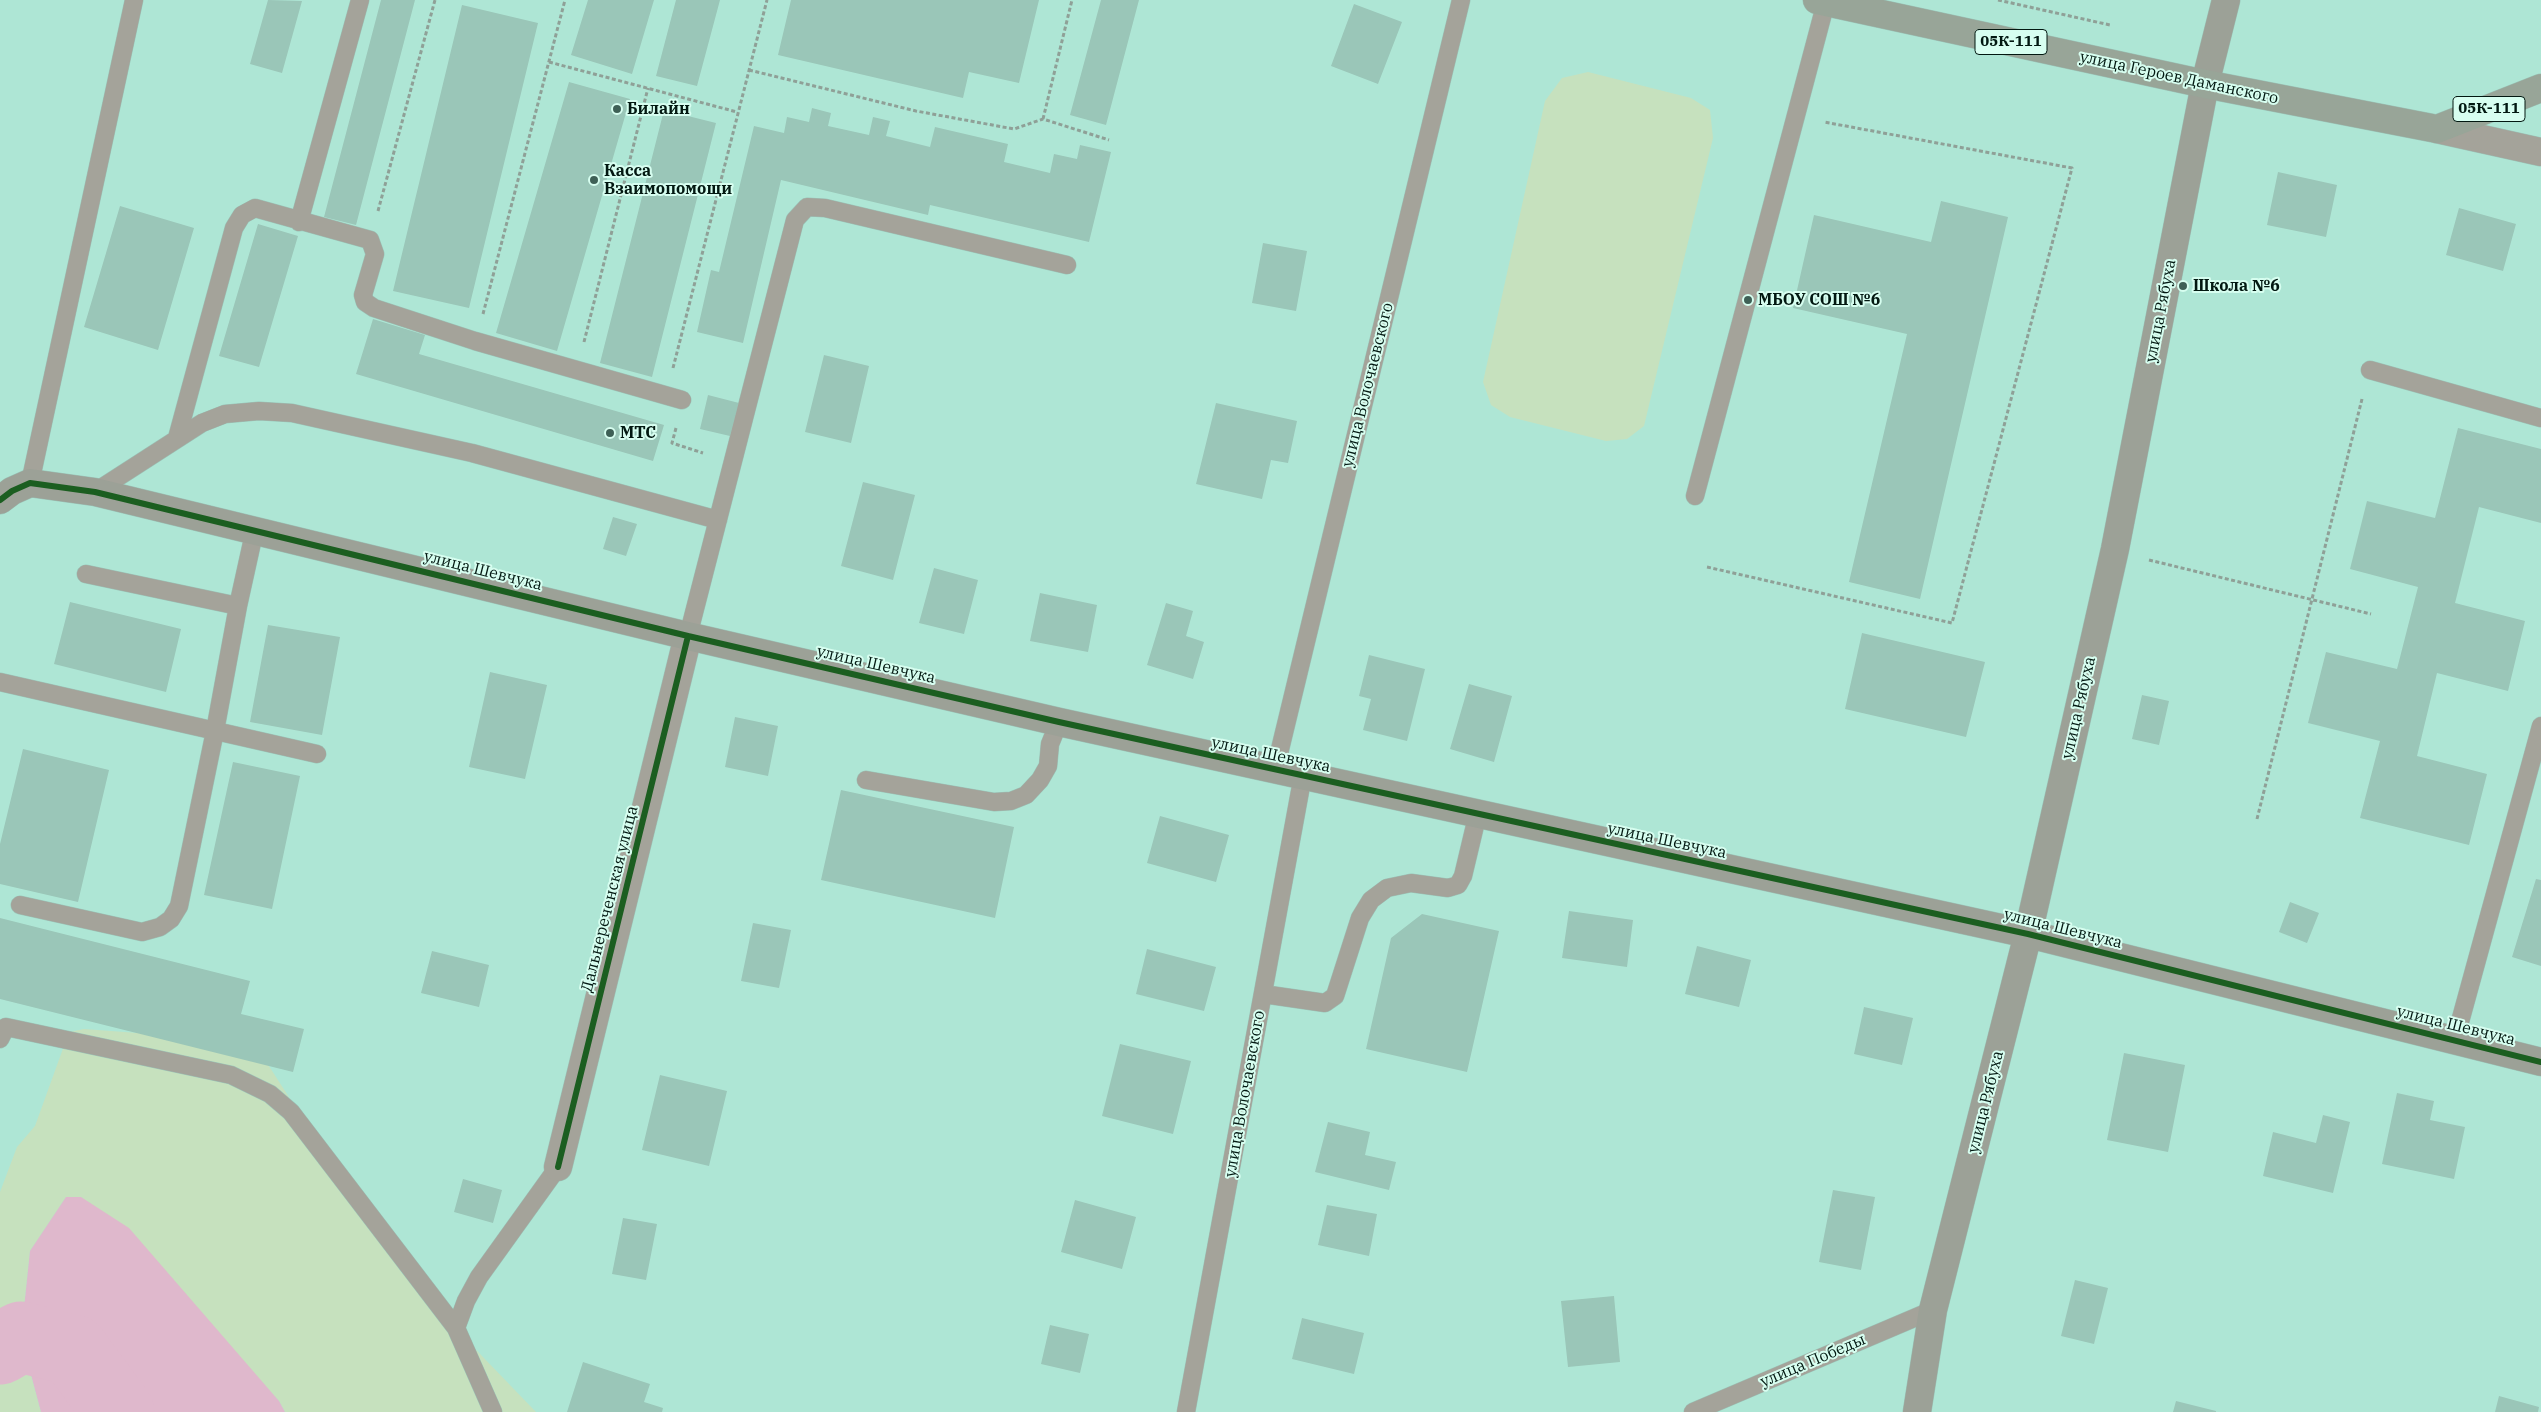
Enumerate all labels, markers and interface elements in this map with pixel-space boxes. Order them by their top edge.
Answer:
road number: 05К-111 [1975,30,2047,54]
street label: улица Героев Даманского [2078,48,2280,108]
road number: 05К-111 [2453,96,2525,122]
place label: Билайн [627,99,690,119]
marker: Билайн [611,103,623,115]
place label: Касса Взаимопомощи [604,161,732,199]
marker: Касса Взаимопомощи [588,174,600,186]
street label: улица Рябуха [2142,258,2180,364]
place label: Школа №6 [2193,276,2280,296]
marker: Школа №6 [2177,280,2189,292]
place label: МБОУ СОШ №6 [1758,290,1880,310]
marker: МБОУ СОШ №6 [1742,294,1754,306]
street label: улица Волочаевского [1338,301,1398,469]
place label: МТС [620,423,656,443]
marker: МТС [604,427,616,439]
street label: улица Шевчука [422,547,544,595]
street label: улица Шевчука [815,642,937,688]
street label: улица Рябуха [2058,655,2100,761]
street label: улица Шевчука [1210,733,1332,777]
street label: Дальнереченская улица [578,804,642,994]
street label: улица Шевчука [1606,819,1728,863]
street label: улица Шевчука [2002,905,2124,953]
street label: улица Шевчука [2395,1002,2517,1050]
street label: улица Волочаевского [1221,1009,1269,1179]
street label: улица Рябуха [1964,1049,2008,1155]
street label: улица Победы [1757,1330,1869,1392]

